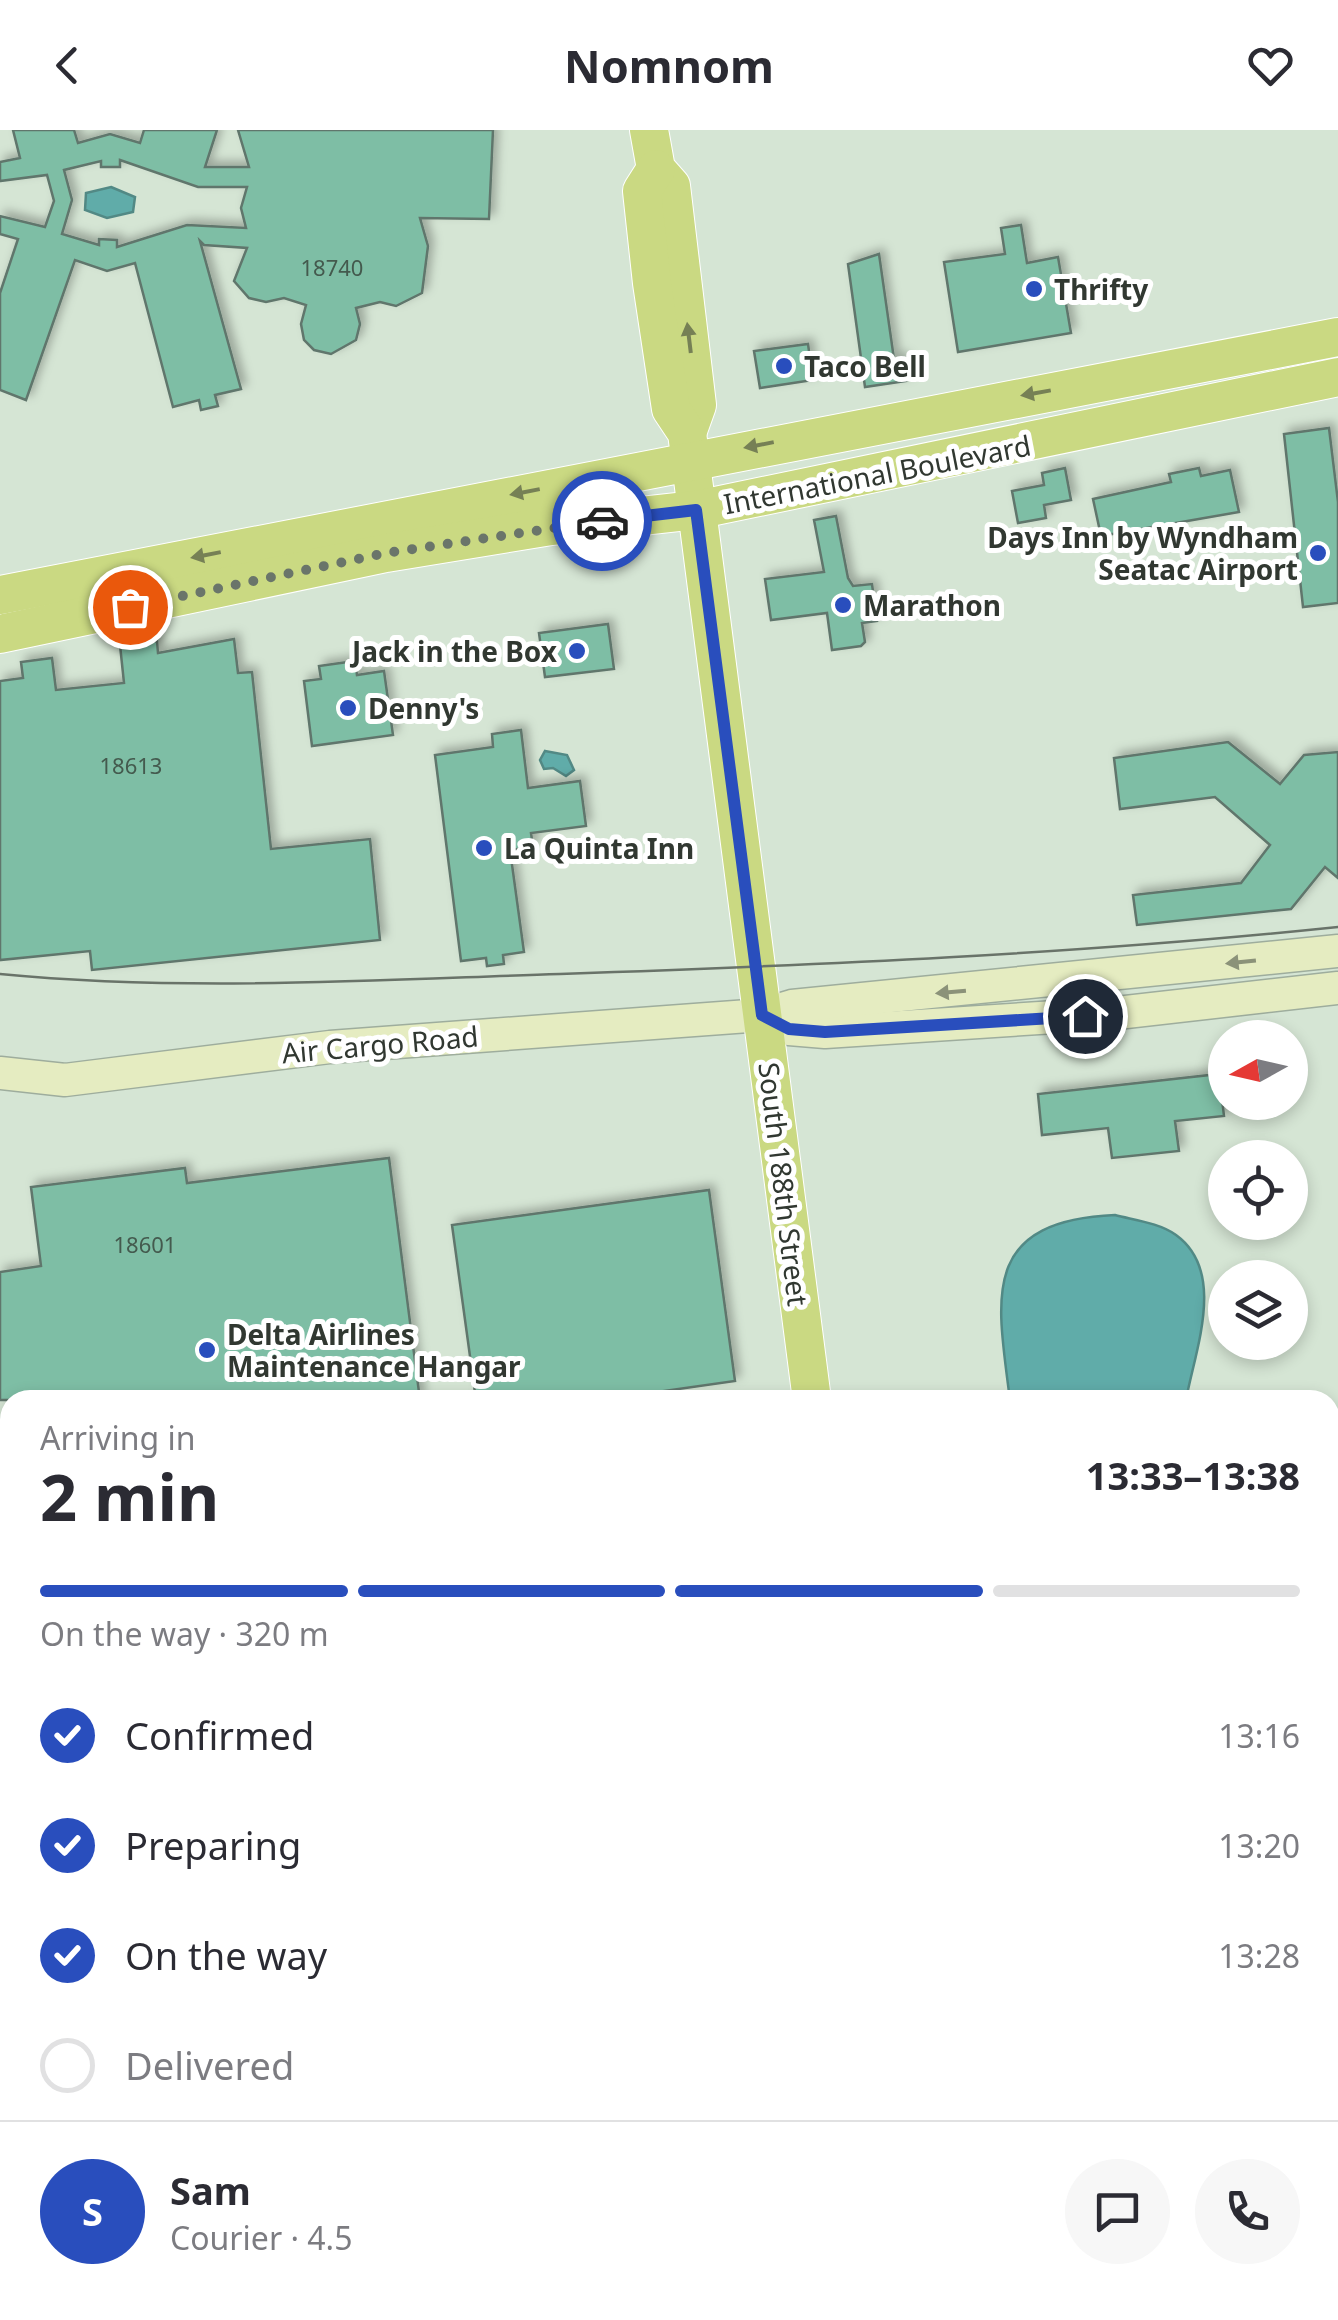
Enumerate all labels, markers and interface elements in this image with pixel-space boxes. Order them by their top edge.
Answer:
text: Nomnom [564,35,774,96]
icon: back [40,38,95,93]
icon: heart [1243,38,1298,93]
house number: 18740 [301,252,363,282]
place label: Thrifty [1054,270,1148,308]
marker: Thrifty [1023,278,1045,300]
one-way arrow [681,322,697,353]
place label: Taco Bell [804,347,926,385]
marker: Taco Bell [773,355,795,377]
one-way arrow [1020,386,1051,402]
street label: International Boulevard [720,426,1034,522]
one-way arrow [743,438,774,454]
courier [552,471,652,571]
one-way arrow [509,484,540,500]
icon: car [575,494,630,549]
place label: Days Inn by Wyndham Seatac Airport [987,518,1298,588]
marker: Days Inn by Wyndham Seatac Airport [1307,542,1329,564]
one-way arrow [191,547,222,563]
pin [88,565,173,650]
icon: bag [103,580,158,635]
place label: Marathon [863,586,1001,624]
marker: Marathon [832,594,854,616]
place label: Jack in the Box [349,632,558,670]
marker: Jack in the Box [566,640,588,662]
place label: Denny's [368,689,479,727]
marker: Denny's [337,697,359,719]
house number: 18613 [100,750,162,780]
place label: La Quinta Inn [504,829,694,867]
marker: La Quinta Inn [473,837,495,859]
one-way arrow [1225,954,1256,970]
pin [1043,974,1128,1059]
one-way arrow [935,984,966,1000]
icon: home [1058,989,1113,1044]
street label: Air Cargo Road [280,1016,480,1072]
north arrow [1208,1020,1308,1120]
map controls [1208,1020,1308,1360]
street label: South 188th Street [750,1060,818,1308]
button: locate [1208,1140,1308,1240]
house number: 18601 [114,1229,176,1259]
button: layers [1208,1260,1308,1360]
place label: Delta Airlines Maintenance Hangar [227,1315,521,1385]
marker: Delta Airlines Maintenance Hangar [196,1339,218,1361]
text: Arriving in [40,1416,195,1459]
text: 13:33–13:38 [1086,1449,1300,1501]
text: 2 min [40,1452,219,1540]
text: On the way · 320 m [40,1612,329,1655]
icon: check [40,1708,95,1763]
text: Confirmed [125,1709,314,1761]
text: 13:16 [1218,1714,1300,1757]
icon: check [40,1818,95,1873]
text: Preparing [125,1819,301,1871]
text: 13:20 [1218,1824,1300,1867]
icon: check [40,1928,95,1983]
text: On the way [125,1929,327,1981]
text: 13:28 [1218,1934,1300,1977]
text: Delivered [125,2039,294,2091]
button: chat [1065,2159,1170,2264]
button: phone [1195,2159,1300,2264]
text: Sam [170,2164,251,2216]
text: S [82,2185,103,2237]
text: Courier · 4.5 [170,2216,353,2259]

